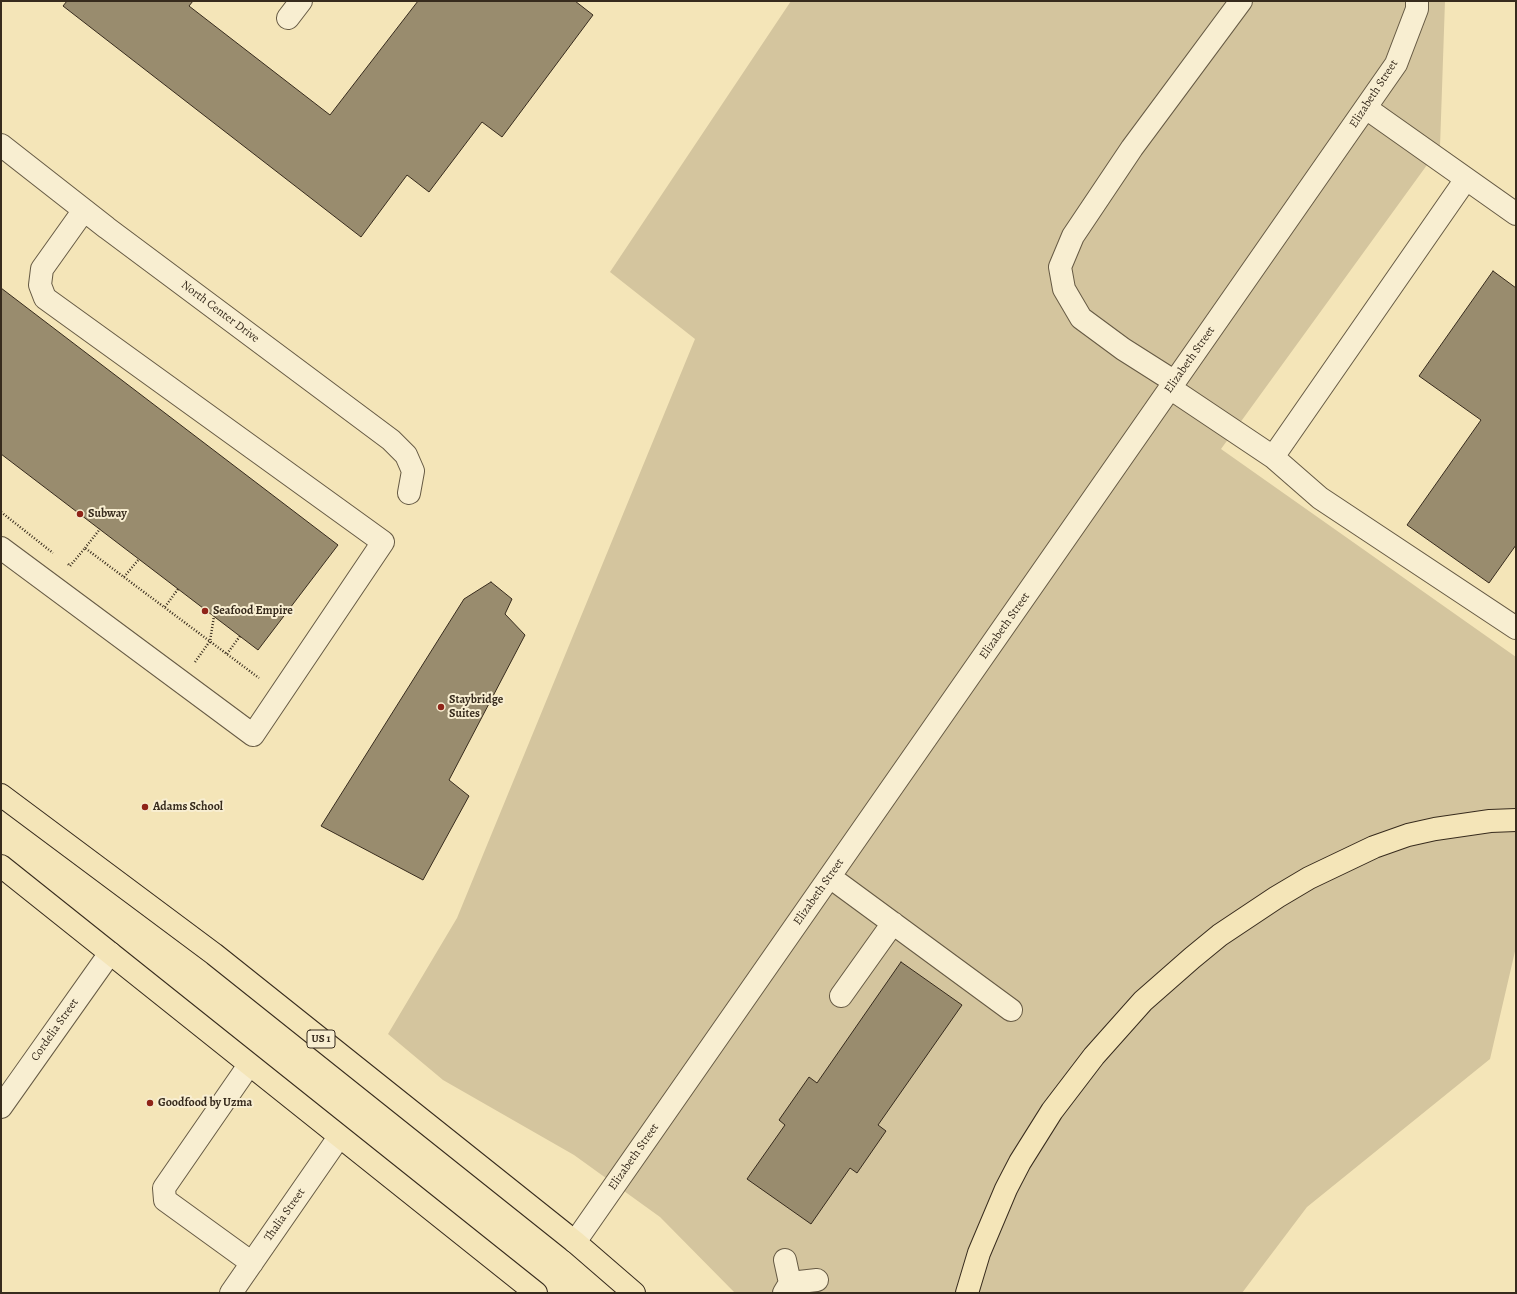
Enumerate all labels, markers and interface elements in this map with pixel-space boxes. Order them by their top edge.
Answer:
street label: Elizabeth Street [1347,57,1401,131]
street label: North Center Drive [178,278,262,346]
street label: Elizabeth Street [1162,324,1218,396]
place label: Subway [88,507,127,521]
marker: Subway [75,509,85,519]
street label: Elizabeth Street [977,590,1033,662]
place label: Seafood Empire [213,604,293,618]
marker: Seafood Empire [200,606,210,616]
place label: Staybridge Suites [449,693,503,721]
marker: Staybridge Suites [436,702,446,712]
place label: Adams School [153,800,223,814]
marker: Adams School [140,802,150,812]
street label: Elizabeth Street [791,856,847,928]
street label: Cordelia Street [28,996,82,1064]
road number: US 1 [307,1030,335,1048]
place label: Goodfood by Uzma [158,1096,252,1110]
marker: Goodfood by Uzma [145,1098,155,1108]
street label: Elizabeth Street [606,1121,662,1193]
street label: Thalia Street [262,1186,308,1244]

